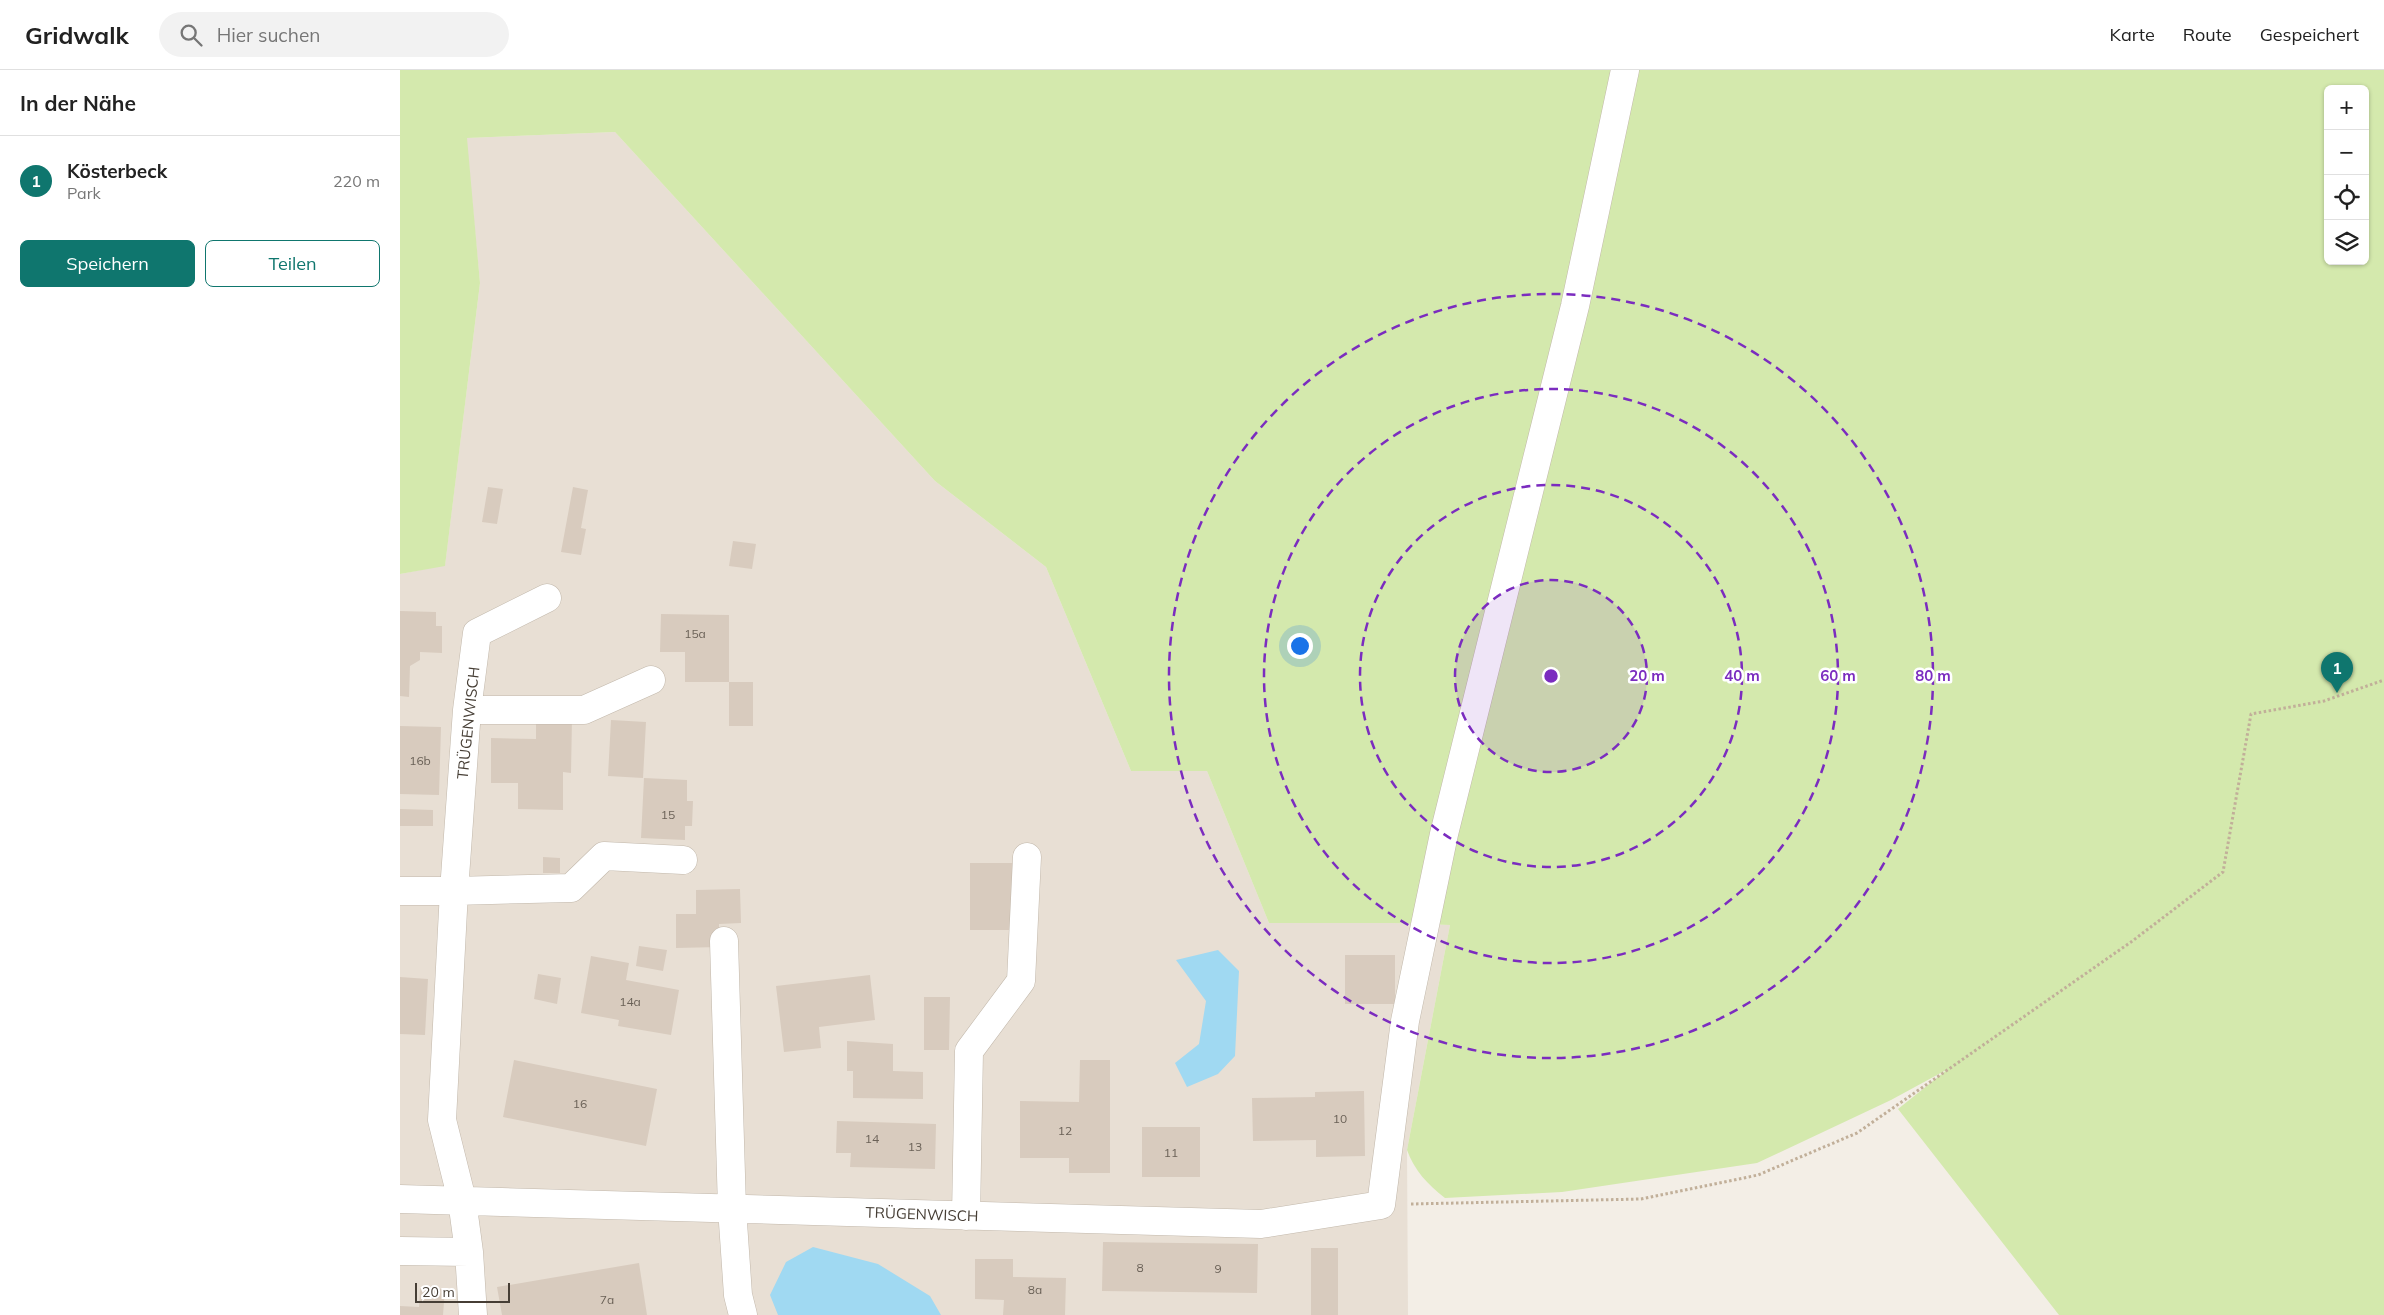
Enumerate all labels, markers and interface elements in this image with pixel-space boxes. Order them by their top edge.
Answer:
search box [159,12,509,57]
text: Gridwalk [25,20,129,50]
icon: search [177,21,205,49]
text: Hier suchen [217,23,320,47]
text: Karte [2110,23,2155,46]
text: Route [2183,23,2232,46]
text: Gespeichert [2260,23,2359,46]
map controls [2324,85,2369,265]
button: + [2324,85,2369,130]
text: In der Nähe [20,90,136,116]
button: − [2324,130,2369,175]
text: Kösterbeck [67,159,167,183]
text: 1 [31,171,41,191]
text: 220 m [333,171,380,191]
button: locate [2324,175,2369,220]
text: Park [67,183,101,203]
button: layers [2324,220,2369,265]
button: Speichern [20,240,195,287]
button: Teilen [205,240,380,287]
house number: 15a [684,626,706,641]
your location [1287,633,1313,659]
pin: 1 [2321,652,2353,693]
street label: TRÜGENWISCH [453,666,483,780]
text: 20 m [1629,666,1665,685]
text: 40 m [1724,666,1760,685]
text: 60 m [1820,666,1856,685]
text: 80 m [1915,666,1951,685]
centre of rings [1542,667,1560,685]
house number: 16b [409,753,431,768]
house number: 15 [661,807,675,822]
house number: 14a [619,994,641,1009]
house number: 16 [573,1096,587,1111]
house number: 10 [1333,1111,1347,1126]
house number: 12 [1058,1123,1072,1138]
house number: 14 [865,1131,879,1146]
house number: 13 [908,1139,922,1154]
house number: 11 [1164,1145,1178,1160]
street label: TRÜGENWISCH [865,1203,979,1225]
house number: 8 [1136,1260,1144,1275]
house number: 9 [1214,1261,1222,1276]
scale bar [415,1280,510,1303]
house number: 8a [1028,1282,1042,1297]
text: 20 m [422,1283,455,1301]
house number: 7a [600,1292,614,1307]

